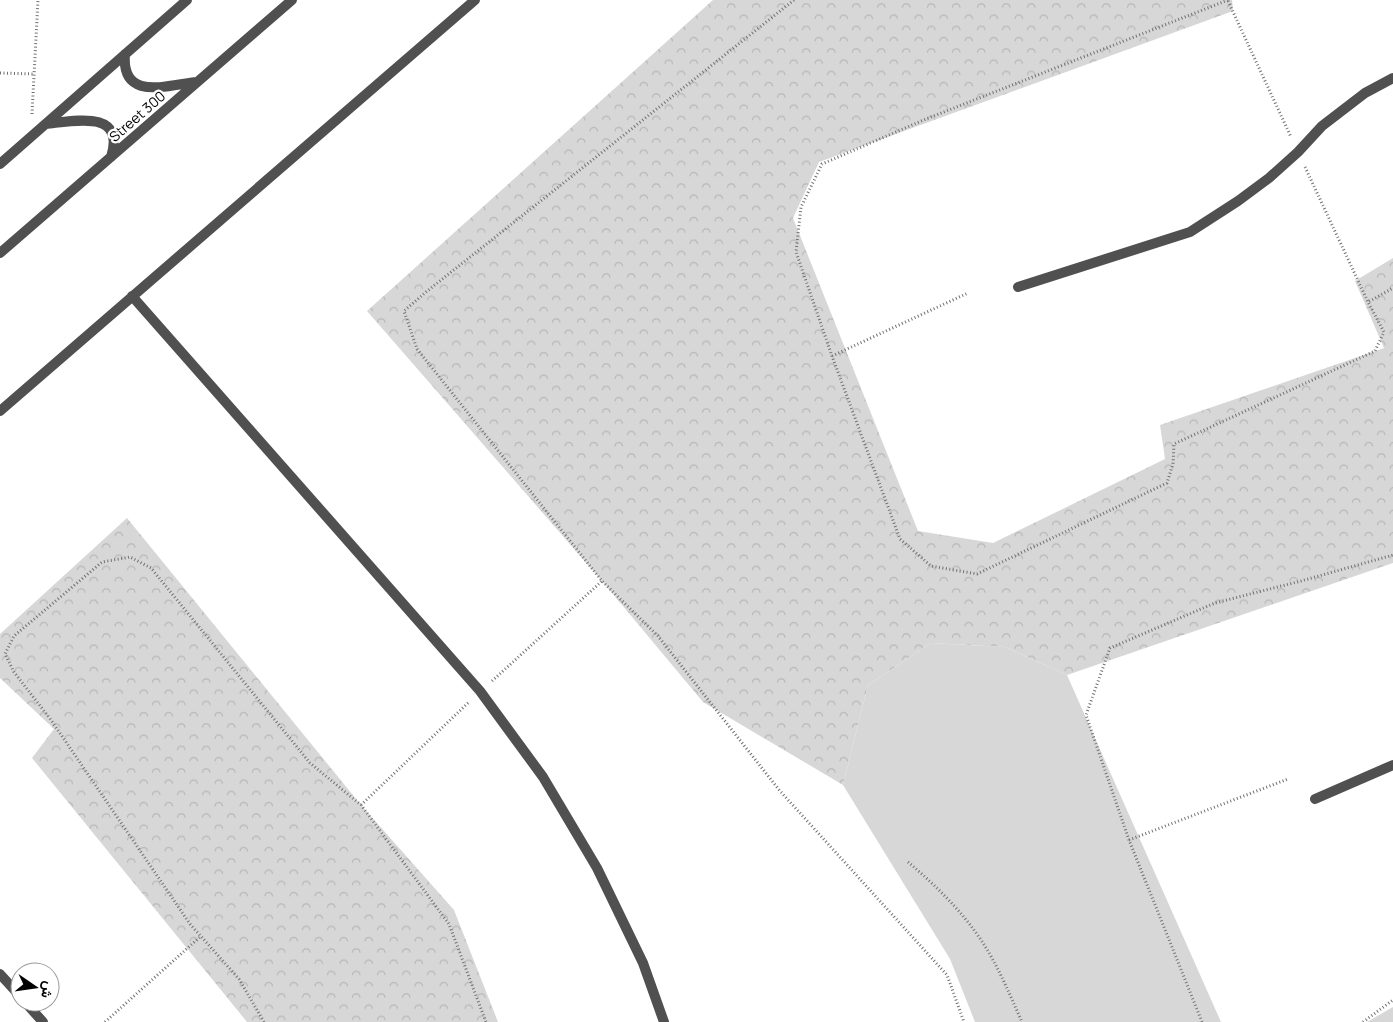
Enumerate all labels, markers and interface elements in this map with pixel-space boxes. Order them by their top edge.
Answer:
street label: Street 300 [105,86,169,146]
north arrow [10,962,60,1012]
text: ش [37,980,59,1001]

